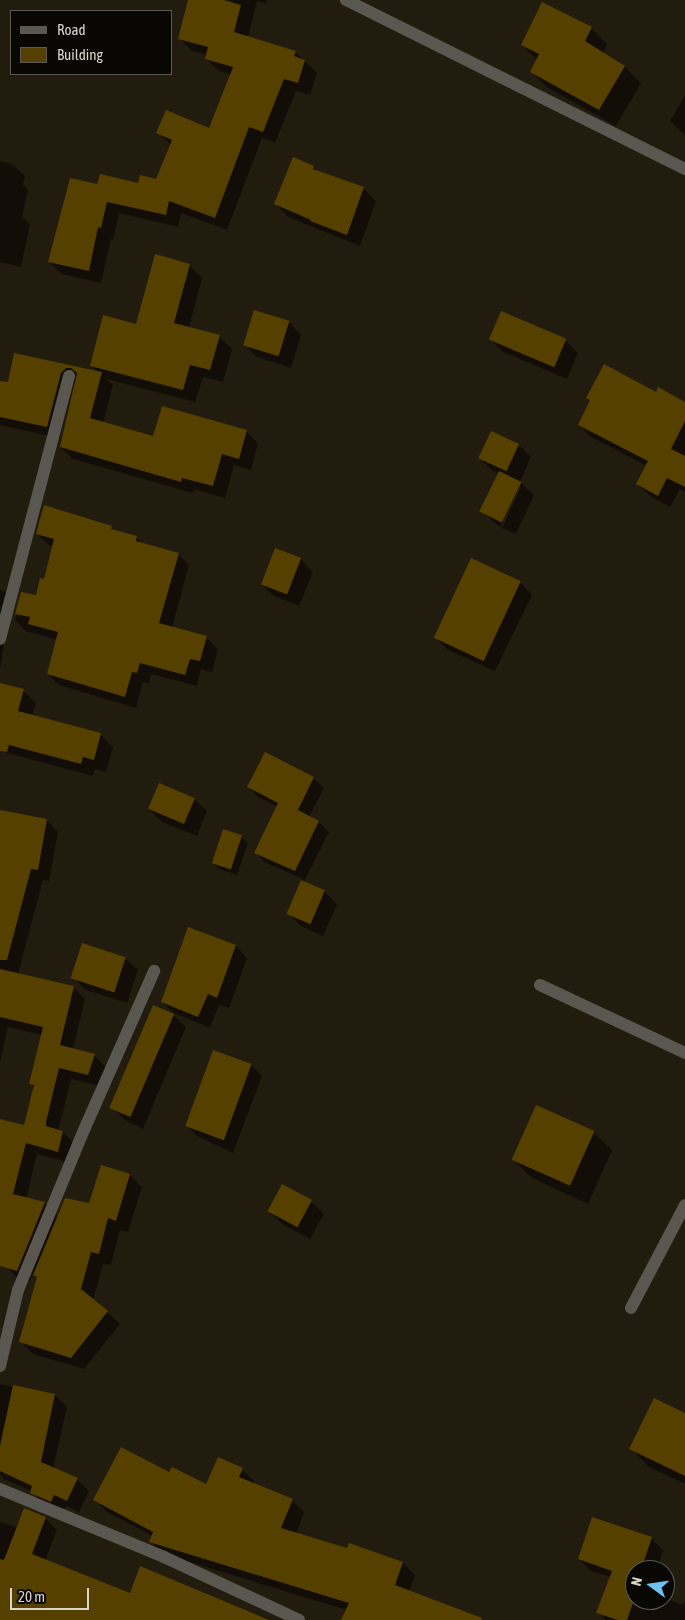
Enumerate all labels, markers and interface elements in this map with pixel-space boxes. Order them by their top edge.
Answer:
legend [10,10,172,75]
text: Road [57,21,86,38]
text: Building [57,46,103,63]
north arrow [625,1560,675,1610]
text: N [628,1576,645,1588]
scale bar [12,1578,91,1610]
text: 20 m [18,1588,45,1605]

